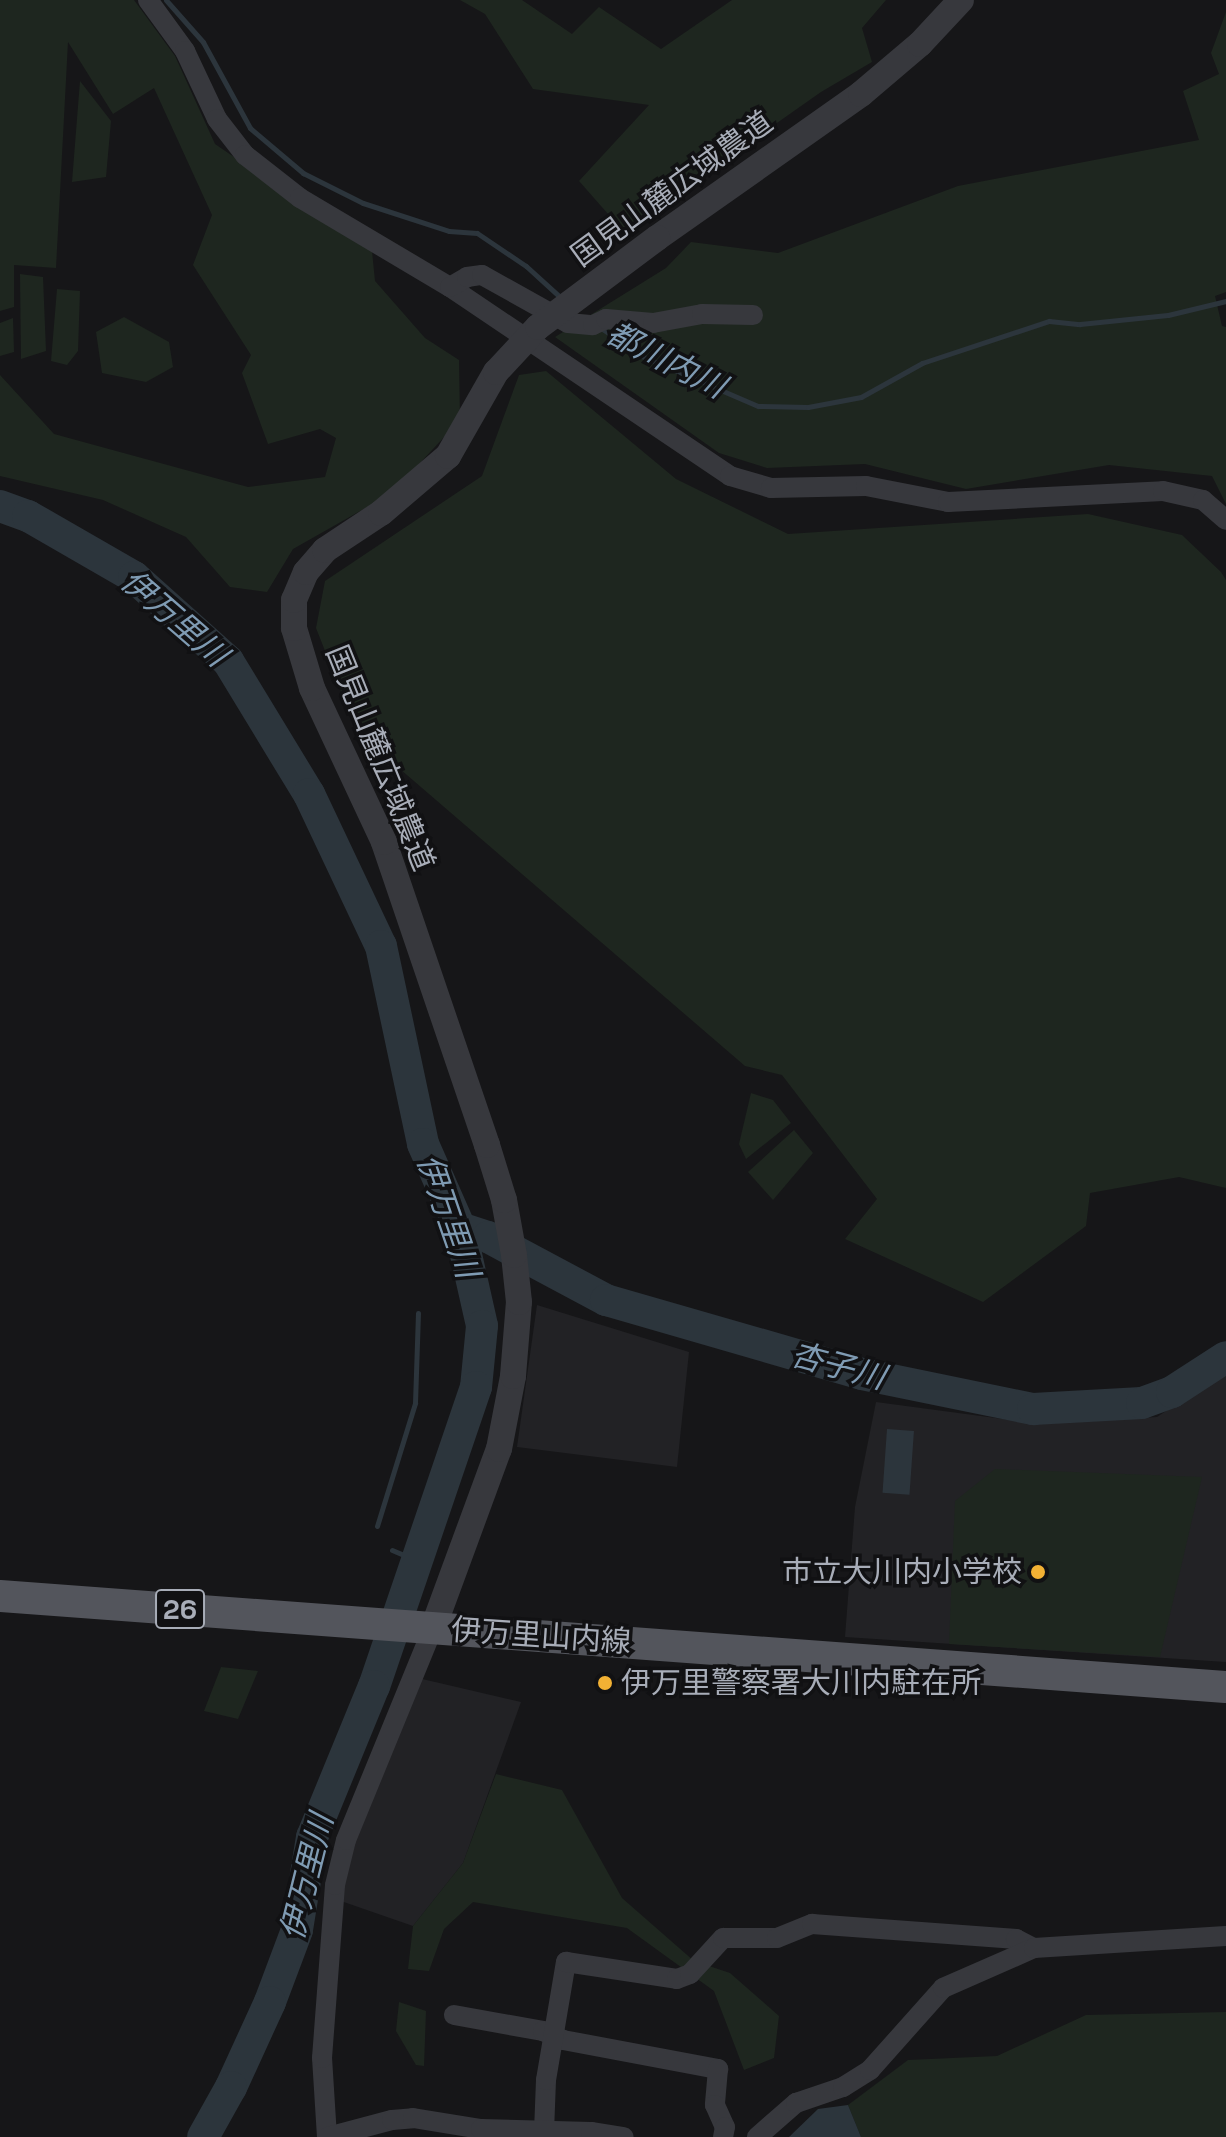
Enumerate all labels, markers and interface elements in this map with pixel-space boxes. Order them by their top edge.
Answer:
street label: 国見山麓広域農道 [564,104,780,274]
water label: 都川内川 [600,314,732,406]
water label: 伊万里川 [113,562,235,674]
street label: 国見山麓広域農道 [318,640,442,876]
water label: 伊万里川 [409,1149,487,1283]
water label: 杏子川 [787,1335,889,1397]
place label: 市立大川内小学校 [782,1554,1022,1590]
marker: 市立大川内小学校 [1029,1563,1047,1581]
road number: 26 [154,1585,206,1633]
street label: 伊万里山内線 [450,1612,632,1660]
place label: 伊万里警察署大川内駐在所 [621,1665,981,1701]
marker: 伊万里警察署大川内駐在所 [596,1674,614,1692]
water label: 伊万里川 [273,1810,341,1944]

